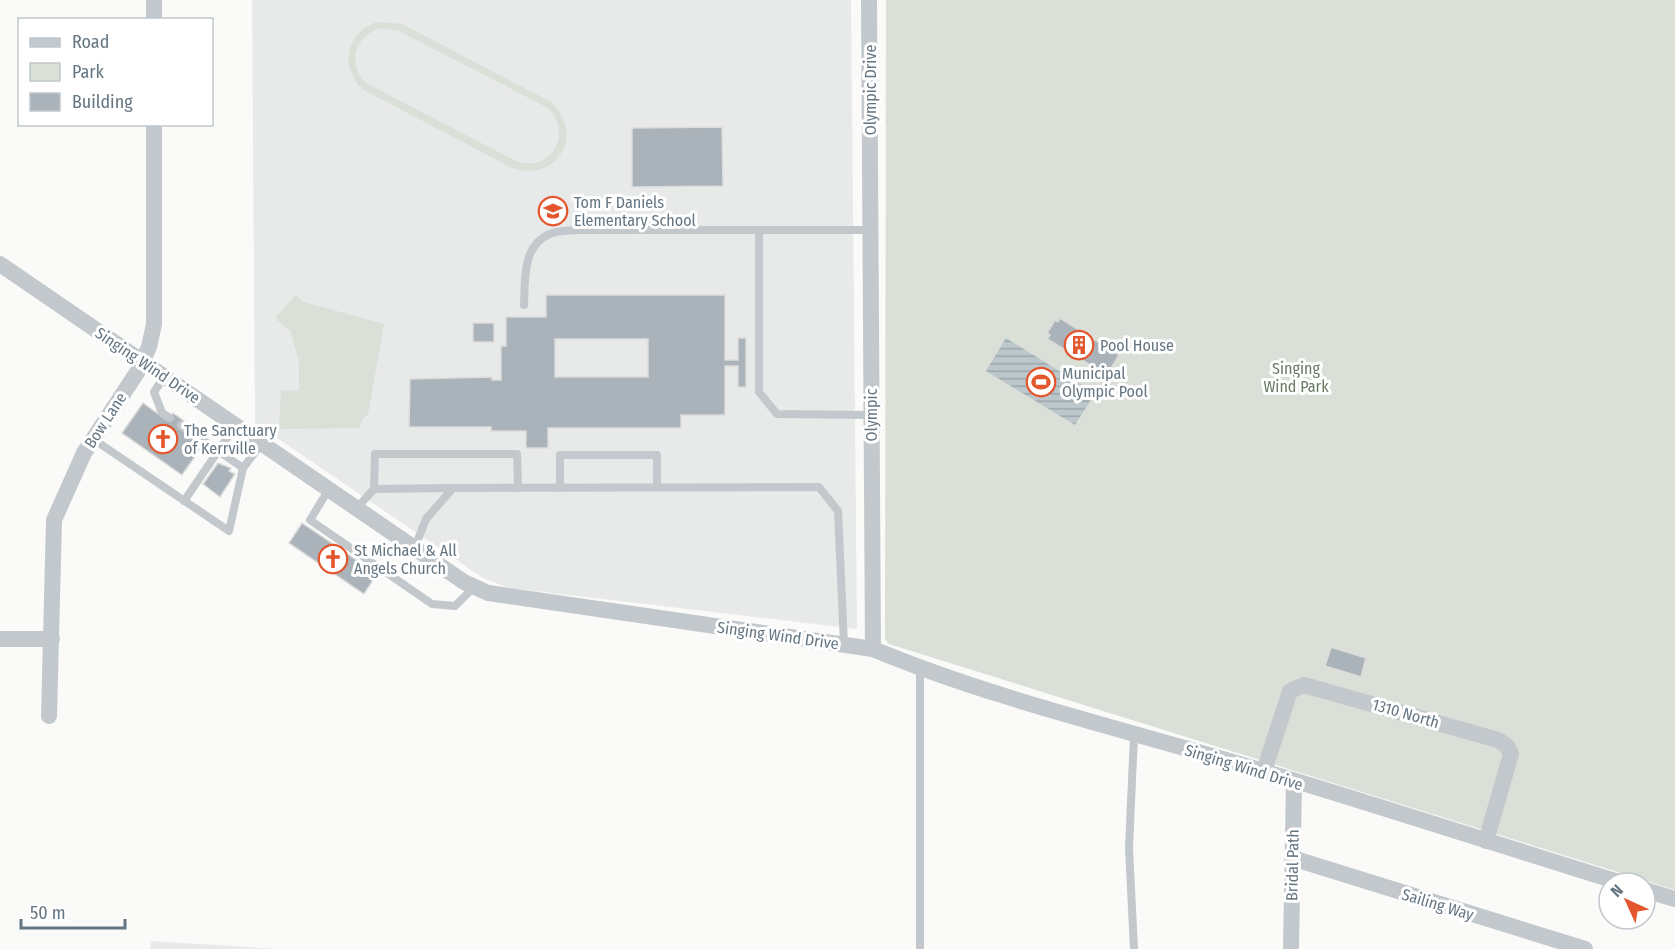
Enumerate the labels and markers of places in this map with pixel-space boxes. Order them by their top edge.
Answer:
place label: Tom F Daniels Elementary School [574,193,696,230]
school or university icon: Tom F Daniels Elementary School [537,195,569,227]
building icon: Pool House [1063,329,1095,361]
place label: Pool House [1100,336,1174,355]
place label: Municipal Olympic Pool [1062,364,1148,401]
sports icon: Municipal Olympic Pool [1025,366,1057,398]
place label: The Sanctuary of Kerrville [184,421,278,458]
church icon: The Sanctuary of Kerrville [147,423,179,455]
place label: St Michael & All Angels Church [354,541,457,578]
church icon: St Michael & All Angels Church [317,543,349,575]

